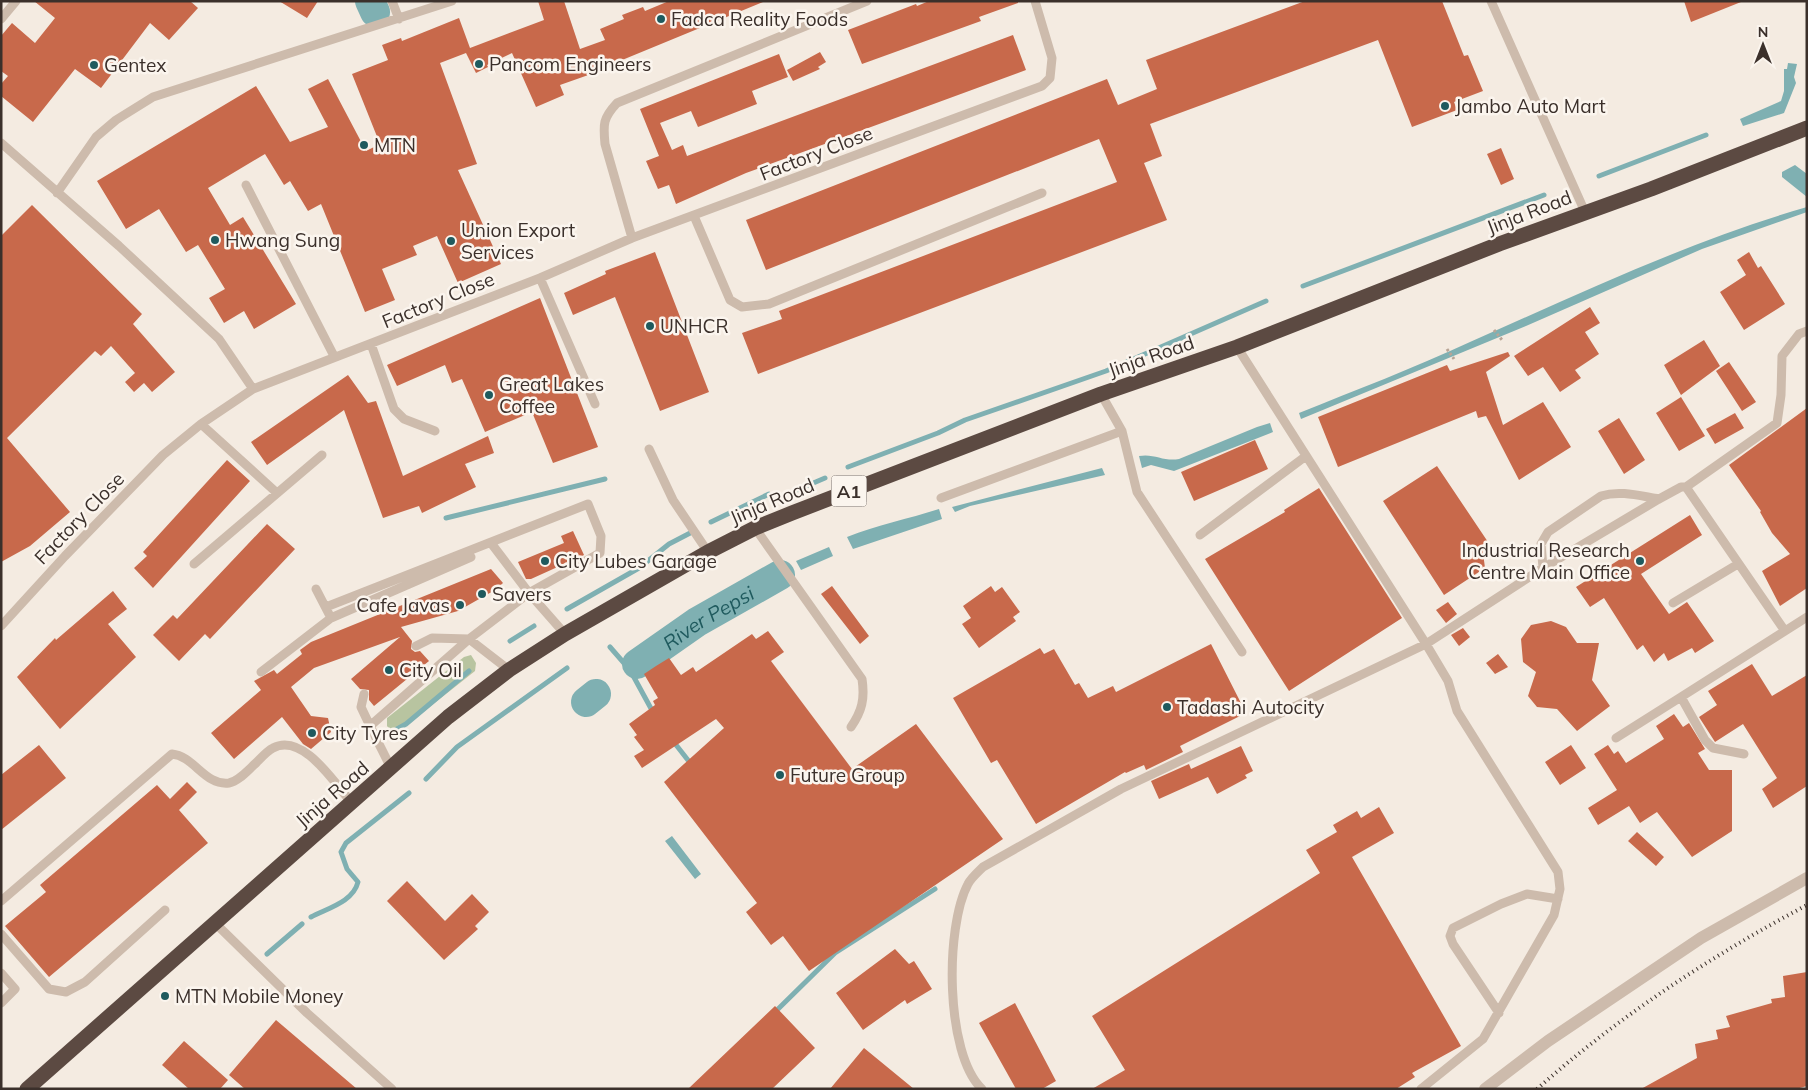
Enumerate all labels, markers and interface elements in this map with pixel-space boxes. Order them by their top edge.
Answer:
place label: Fadca Reality Foods [671,7,848,31]
marker: Fadca Reality Foods [655,13,667,25]
north arrow [1738,20,1788,70]
text: N [1758,23,1768,41]
place label: Pancom Engineers [489,52,651,76]
place label: Gentex [104,53,166,77]
marker: Pancom Engineers [473,58,485,70]
marker: Gentex [88,59,100,71]
place label: Jambo Auto Mart [1455,94,1606,118]
marker: Jambo Auto Mart [1439,100,1451,112]
street label: Factory Close [756,120,876,186]
place label: MTN [374,133,416,157]
marker: MTN [358,139,370,151]
street label: Jinja Road [1483,185,1575,239]
place label: Union Export Services [461,218,575,264]
place label: Hwang Sung [225,228,340,252]
marker: Hwang Sung [209,234,221,246]
marker: Union Export Services [445,235,457,247]
street label: Factory Close [378,267,498,333]
place label: UNHCR [660,314,729,338]
marker: UNHCR [644,320,656,332]
street label: Jinja Road [1105,330,1197,382]
place label: Great Lakes Coffee [499,372,604,418]
marker: Great Lakes Coffee [483,389,495,401]
street label: Factory Close [29,467,129,569]
street label: Jinja Road [726,472,818,530]
road number: A1 [832,476,866,506]
place label: Industrial Research Centre Main Office [1462,538,1630,584]
place label: City Lubes Garage [555,549,717,573]
marker: City Lubes Garage [539,555,551,567]
marker: Industrial Research Centre Main Office [1634,555,1646,567]
water label: River Pepsi [657,580,758,655]
place label: Savers [492,582,552,606]
marker: Savers [476,588,488,600]
place label: Cafe Javas [356,593,450,617]
marker: Cafe Javas [454,599,466,611]
place label: City Oil [399,658,462,682]
marker: City Oil [383,664,395,676]
place label: Tadashi Autocity [1177,695,1324,719]
marker: Tadashi Autocity [1161,701,1173,713]
place label: City Tyres [322,721,408,745]
marker: City Tyres [306,727,318,739]
street label: Jinja Road [290,756,374,832]
place label: Future Group [790,763,905,787]
marker: Future Group [774,769,786,781]
place label: MTN Mobile Money [175,984,343,1008]
marker: MTN Mobile Money [159,990,171,1002]

